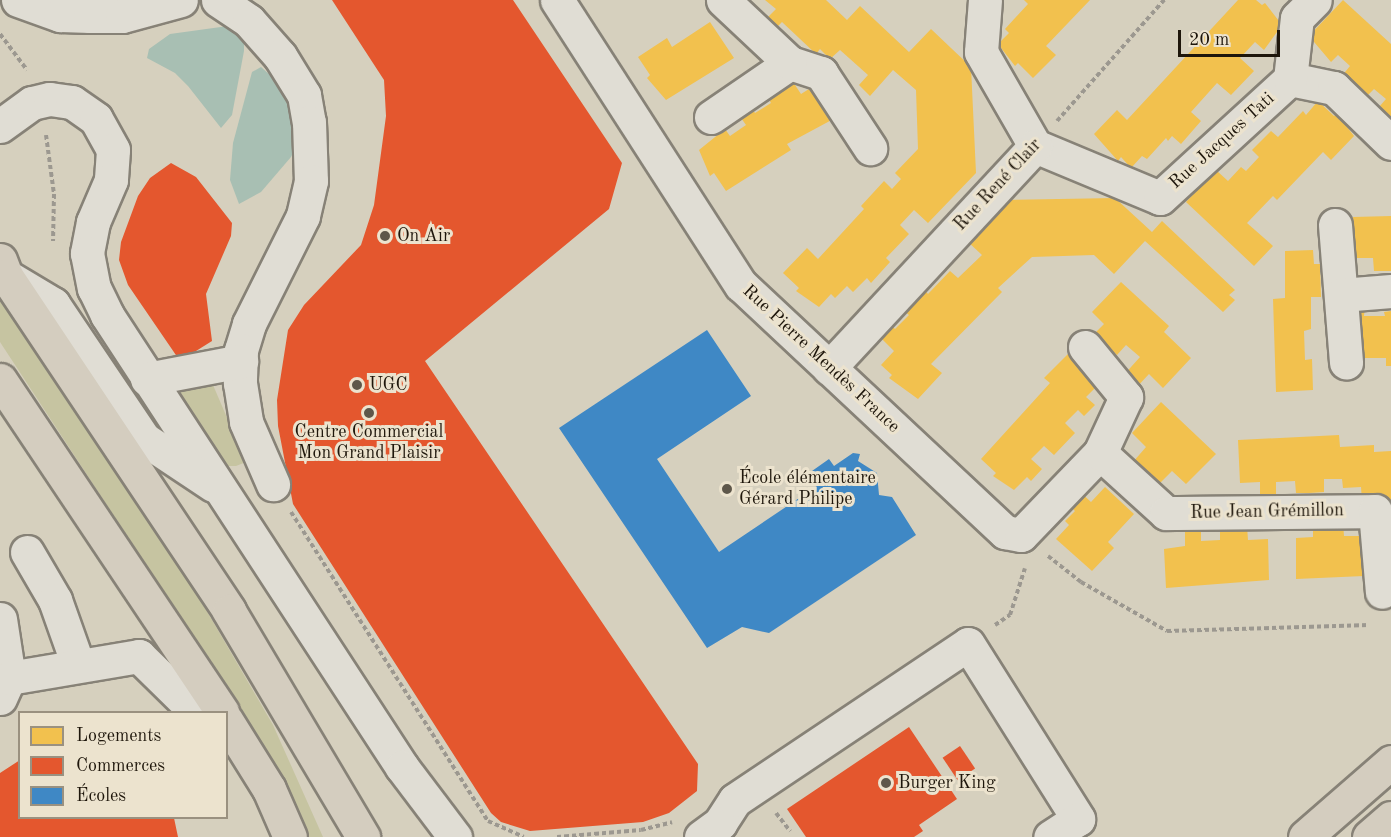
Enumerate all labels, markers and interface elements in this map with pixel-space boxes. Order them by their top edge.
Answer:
scale bar [1181,18,1283,56]
text: 20 m [1189,31,1229,49]
street label: Rue Jacques Tati [1165,88,1279,194]
street label: Rue René Clair [950,134,1046,236]
place label: On Air [397,225,450,247]
marker: On Air [378,229,392,243]
street label: Rue Pierre Mendès France [738,280,904,438]
place label: UGC [369,374,408,396]
marker: UGC [350,378,364,392]
marker: Centre Commercial Mon Grand Plaisir [362,406,376,420]
place label: Centre Commercial Mon Grand Plaisir [295,422,443,464]
place label: École élémentaire Gérard Philipe [739,468,876,510]
marker: École élémentaire Gérard Philipe [720,482,734,496]
street label: Rue Jean Grémillon [1190,500,1344,524]
legend [18,711,228,819]
text: Logements [76,727,161,745]
text: Commerces [76,757,165,775]
place label: Burger King [898,772,996,794]
marker: Burger King [879,776,893,790]
text: Écoles [76,787,126,805]

